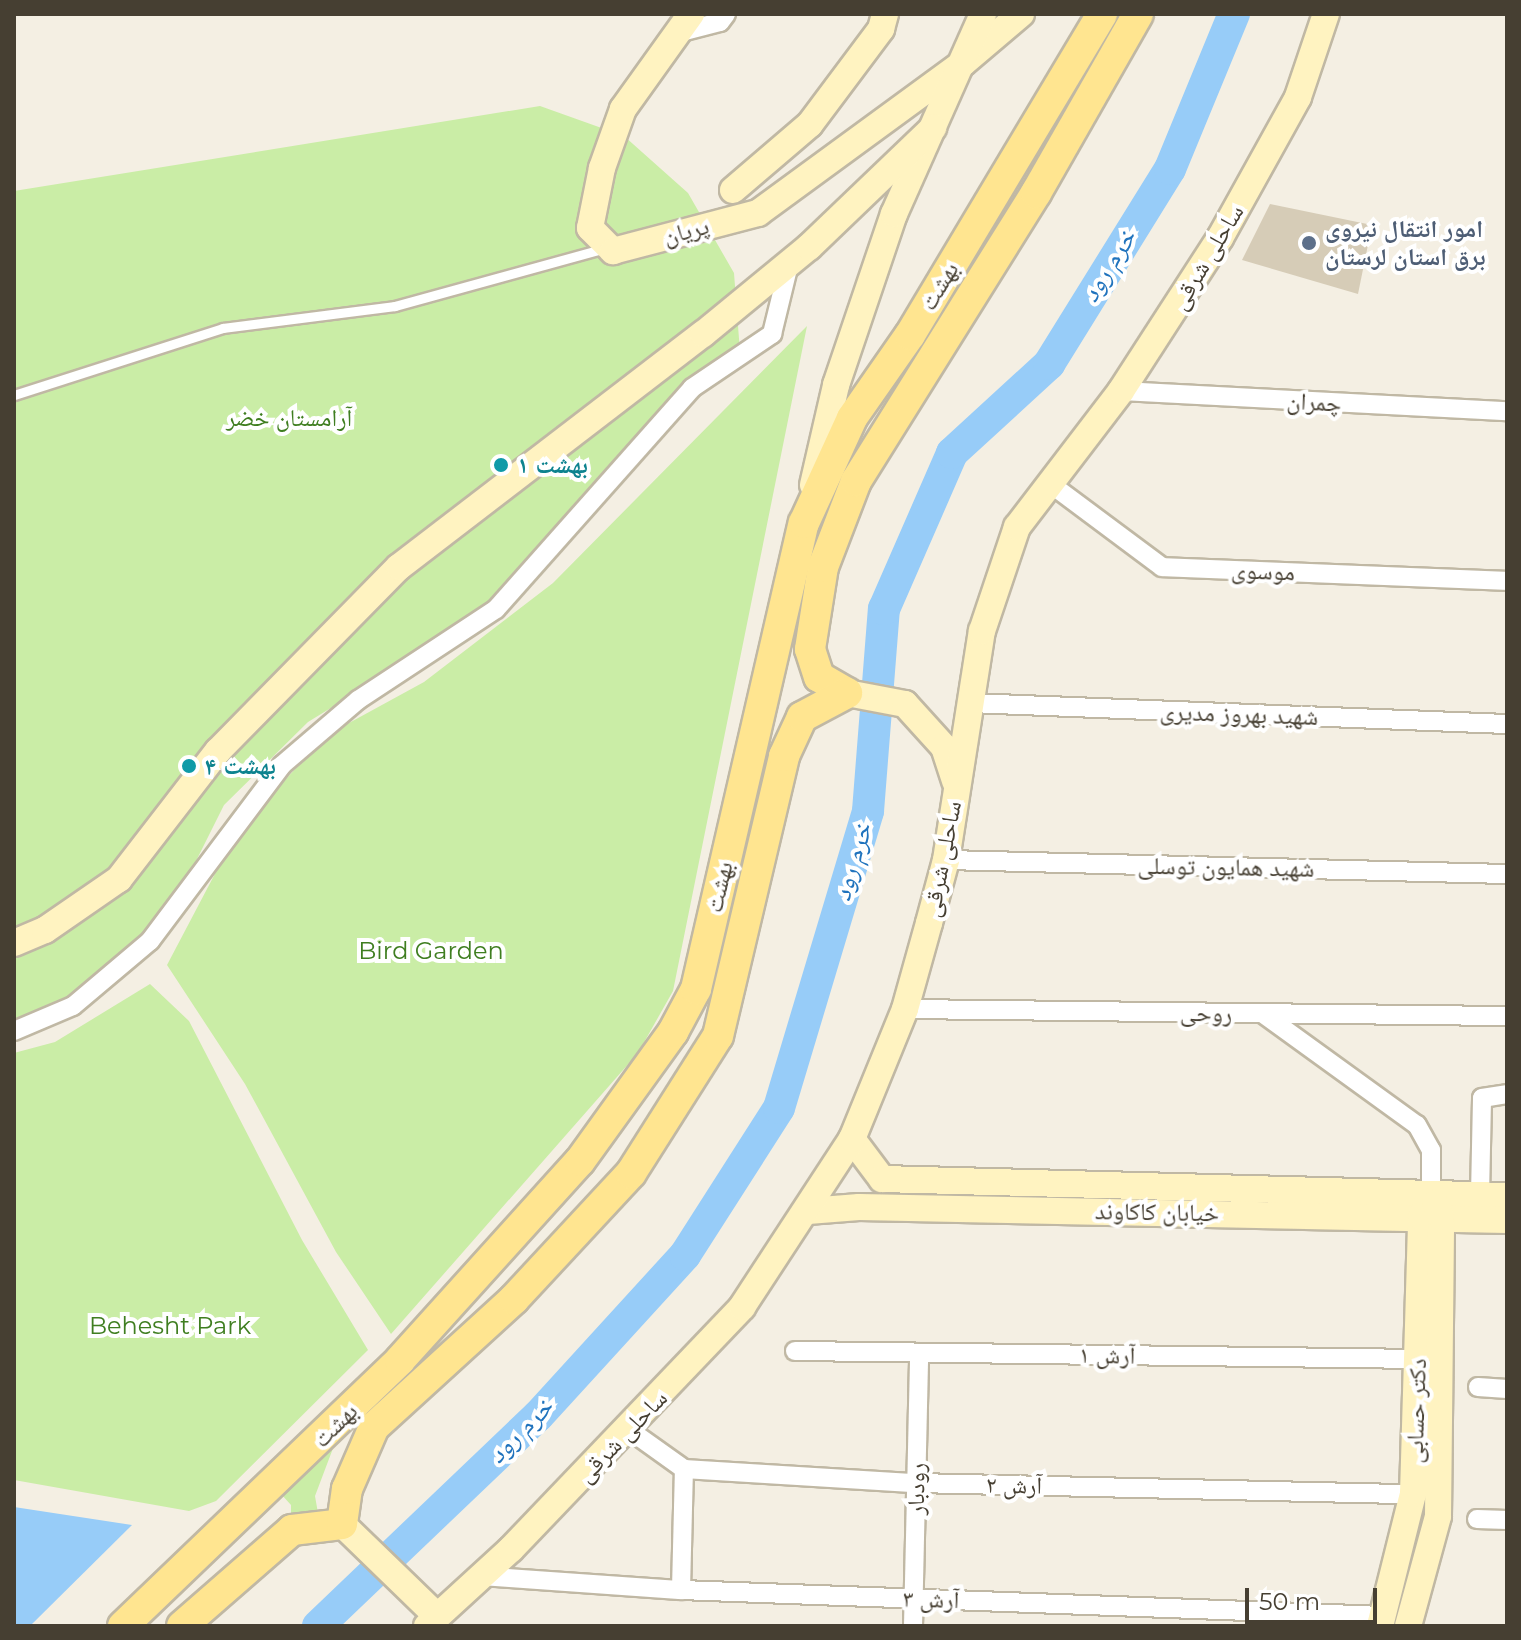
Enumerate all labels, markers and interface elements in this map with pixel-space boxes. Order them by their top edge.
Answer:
street label: ساحلی شرقی [1164,199,1250,315]
street label: پریان [660,211,712,251]
place label: امور انتقال نیروی برق استان لرستان [1325,215,1486,271]
water label: خرم رود [1075,224,1143,308]
marker: امور انتقال نیروی برق استان لرستان [1300,234,1318,252]
street label: بهشت [913,257,965,315]
street label: چمران [1286,386,1342,418]
park label: آرامستان خضر [226,404,352,432]
place label: بهشت ۱ [517,451,588,479]
marker: بهشت ۱ [492,456,510,474]
street label: موسوی [1231,555,1295,587]
street label: شهید بهروز مدیری [1159,697,1319,731]
place label: بهشت ۴ [205,752,276,780]
marker: بهشت ۴ [180,757,198,775]
street label: ساحلی شرقی [917,798,967,920]
water label: خرم رود [826,819,880,905]
street label: شهید همایون توسلی [1137,851,1315,883]
street label: بهشت [699,859,739,915]
park label: Bird Garden [358,937,504,965]
street label: روحی [1180,998,1232,1028]
street label: خیابان کاکاوند [1095,1197,1219,1227]
park label: Behesht Park [89,1312,251,1340]
street label: آرش ۱ [1079,1340,1135,1370]
street label: دکتر حسابی [1400,1358,1432,1464]
street label: ساحلی شرقی [571,1384,673,1488]
water label: خرم رود [482,1392,560,1470]
street label: بهشت [307,1397,363,1453]
street label: رودبار [901,1463,931,1515]
street label: آرش ۲ [986,1470,1042,1500]
scale bar [1249,1572,1381,1622]
street label: آرش ۳ [902,1584,960,1614]
text: 50 m [1259,1587,1320,1616]

